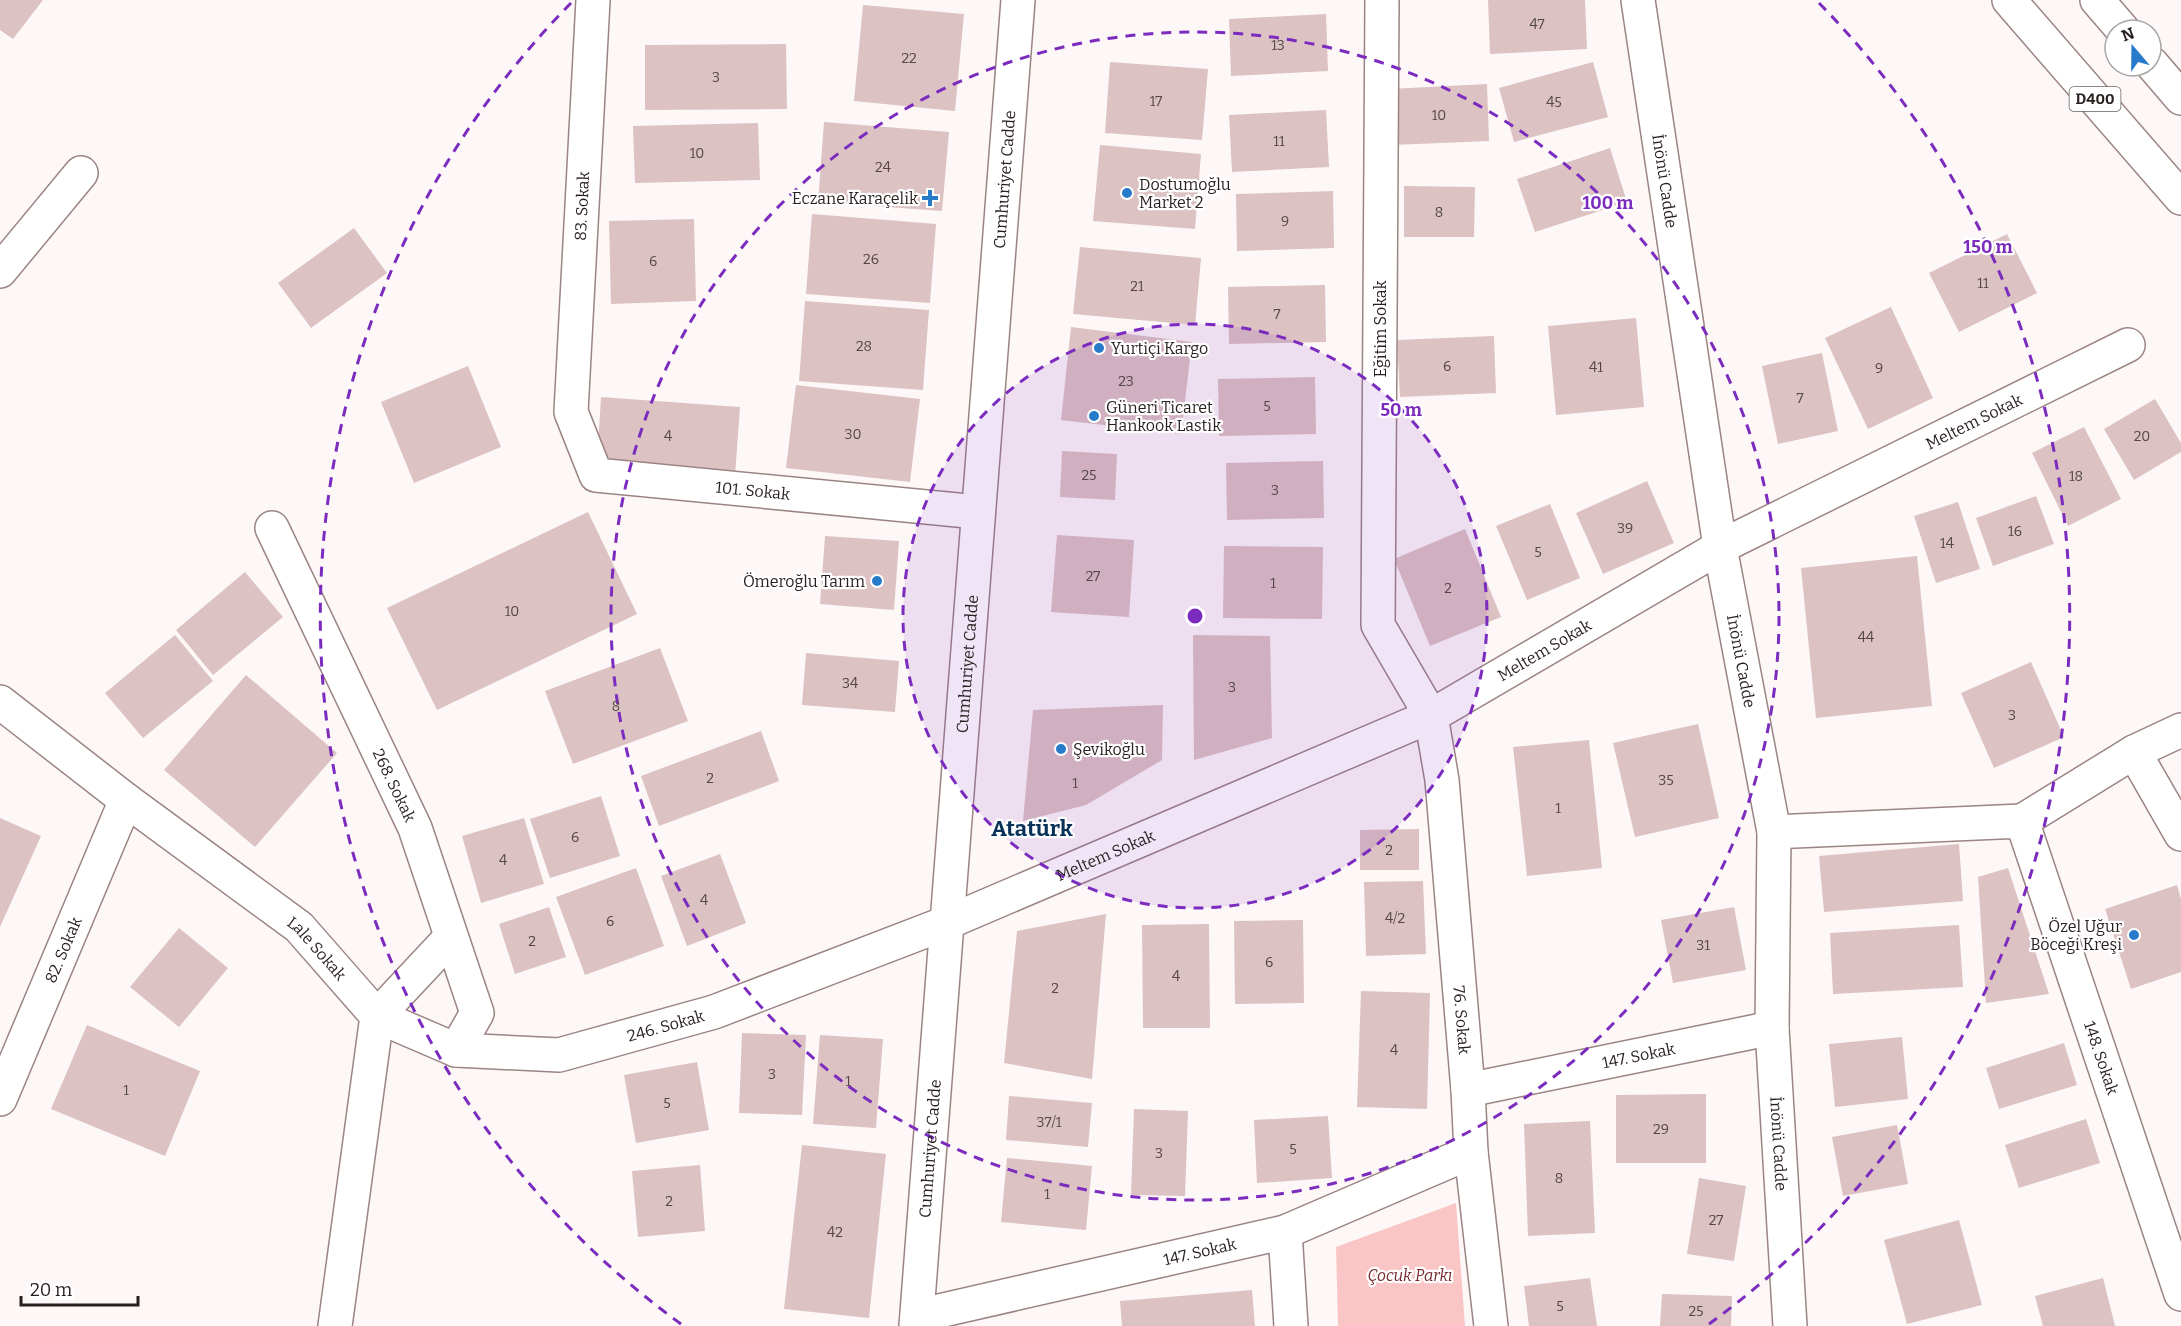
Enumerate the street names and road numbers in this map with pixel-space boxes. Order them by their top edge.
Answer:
road number: D400 [2070,87,2120,111]
street label: Cumhuriyet Cadde [989,109,1019,249]
street label: İnönü Cadde [1649,133,1682,229]
street label: 83. Sokak [571,171,593,241]
street label: Eğitim Sokak [1371,280,1390,378]
street label: Meltem Sokak [1922,389,2025,453]
street label: 101. Sokak [715,477,791,503]
street label: Cumhuriyet Cadde [952,594,982,734]
street label: İnönü Cadde [1723,613,1760,709]
street label: Meltem Sokak [1494,615,1594,685]
street label: 268. Sokak [369,746,420,825]
street label: Meltem Sokak [1053,826,1158,884]
street label: Lale Sokak [284,912,350,984]
street label: 82. Sokak [41,914,85,986]
street label: 76. Sokak [1450,985,1474,1055]
street label: 246. Sokak [625,1006,706,1045]
street label: 148. Sokak [2080,1018,2123,1097]
street label: 147. Sokak [1600,1039,1677,1072]
street label: Cumhuriyet Cadde [915,1079,944,1218]
street label: İnönü Cadde [1767,1096,1791,1191]
street label: 147. Sokak [1162,1234,1238,1269]

